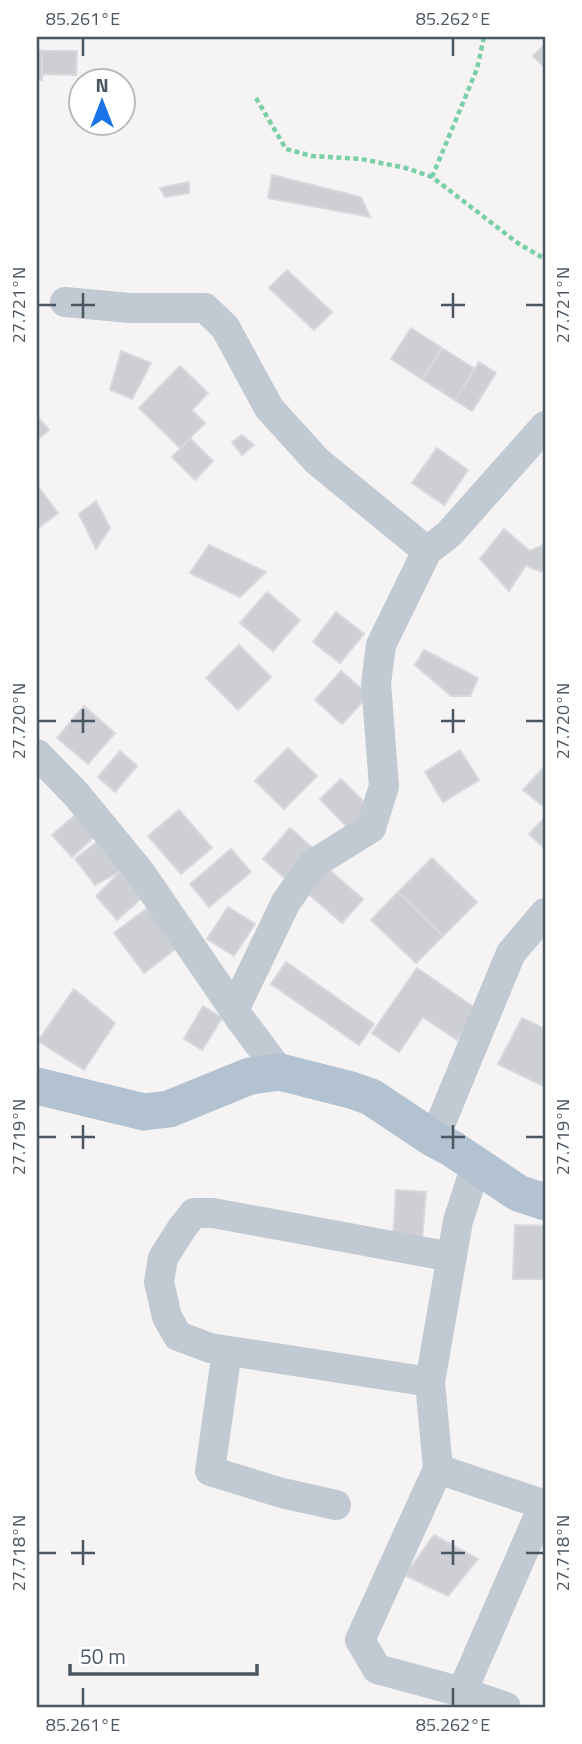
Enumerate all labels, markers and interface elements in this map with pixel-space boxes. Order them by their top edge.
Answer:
text: 85.261°E [46,5,120,32]
text: 85.262°E [416,5,490,32]
north arrow [66,66,136,136]
text: N [95,70,109,99]
text: 27.721°N [5,267,32,343]
text: 27.721°N [549,267,576,343]
text: 27.720°N [5,683,32,759]
text: 27.720°N [549,683,576,759]
text: 27.719°N [5,1099,32,1175]
text: 27.719°N [549,1099,576,1175]
text: 27.718°N [5,1515,32,1591]
text: 27.718°N [549,1515,576,1591]
scale bar [70,1632,257,1676]
text: 50 m [80,1640,126,1672]
text: 85.261°E [46,1711,120,1738]
text: 85.262°E [416,1711,490,1738]

